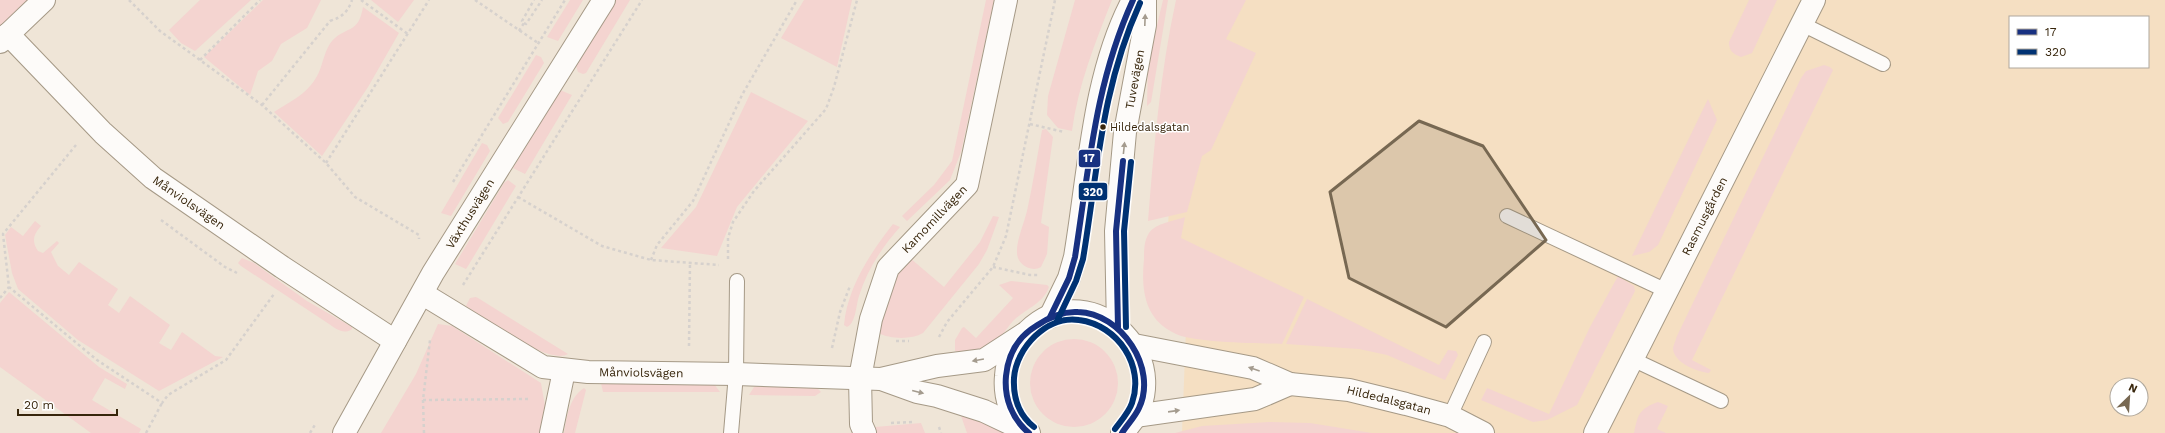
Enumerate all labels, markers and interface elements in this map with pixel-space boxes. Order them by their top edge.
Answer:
one-way arrow [1141,14,1148,26]
legend [2009,16,2149,68]
text: 17 [2045,25,2057,39]
text: 320 [2045,45,2066,59]
street label: Tuvevägen [1122,48,1147,110]
place label: Hildedalsgatan [1110,121,1189,134]
marker: Hildedalsgatan [1098,122,1108,132]
one-way arrow [1121,142,1127,154]
line badge: 17 [1078,149,1101,168]
text: 17 [1083,152,1095,165]
street label: Månviolsvägen [150,173,228,232]
street label: Rasmusgården [1679,175,1730,258]
street label: Växthusvägen [443,176,497,251]
street label: Kamomillvägen [899,182,970,256]
line badge: 320 [1078,182,1108,201]
text: 320 [1083,186,1103,199]
one-way arrow [972,358,984,364]
street label: Månviolsvägen [599,365,684,380]
one-way arrow [1248,366,1260,372]
north arrow [2109,377,2149,417]
text: N [2127,381,2139,396]
street label: Hildedalsgatan [1345,383,1433,418]
one-way arrow [912,389,924,395]
scale bar [18,391,117,417]
text: 20 m [24,398,54,412]
one-way arrow [1168,408,1180,414]

